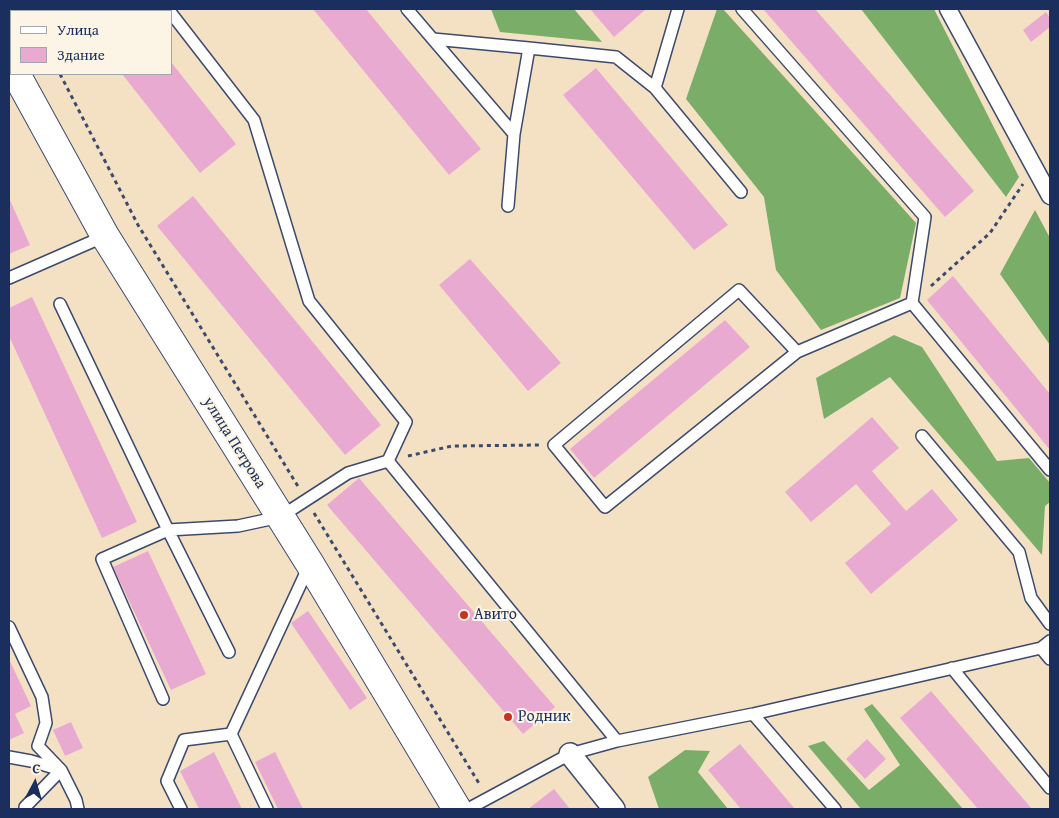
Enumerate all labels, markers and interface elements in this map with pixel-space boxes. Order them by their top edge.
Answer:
legend [10,10,172,75]
text: Улица [57,19,99,40]
text: Здание [57,44,105,65]
street label: улица Петрова [198,394,270,492]
place label: Авито [474,605,517,625]
marker: Авито [458,609,470,621]
place label: Родник [518,707,571,727]
marker: Родник [502,711,514,723]
north arrow [10,758,60,808]
text: С [32,758,42,778]

